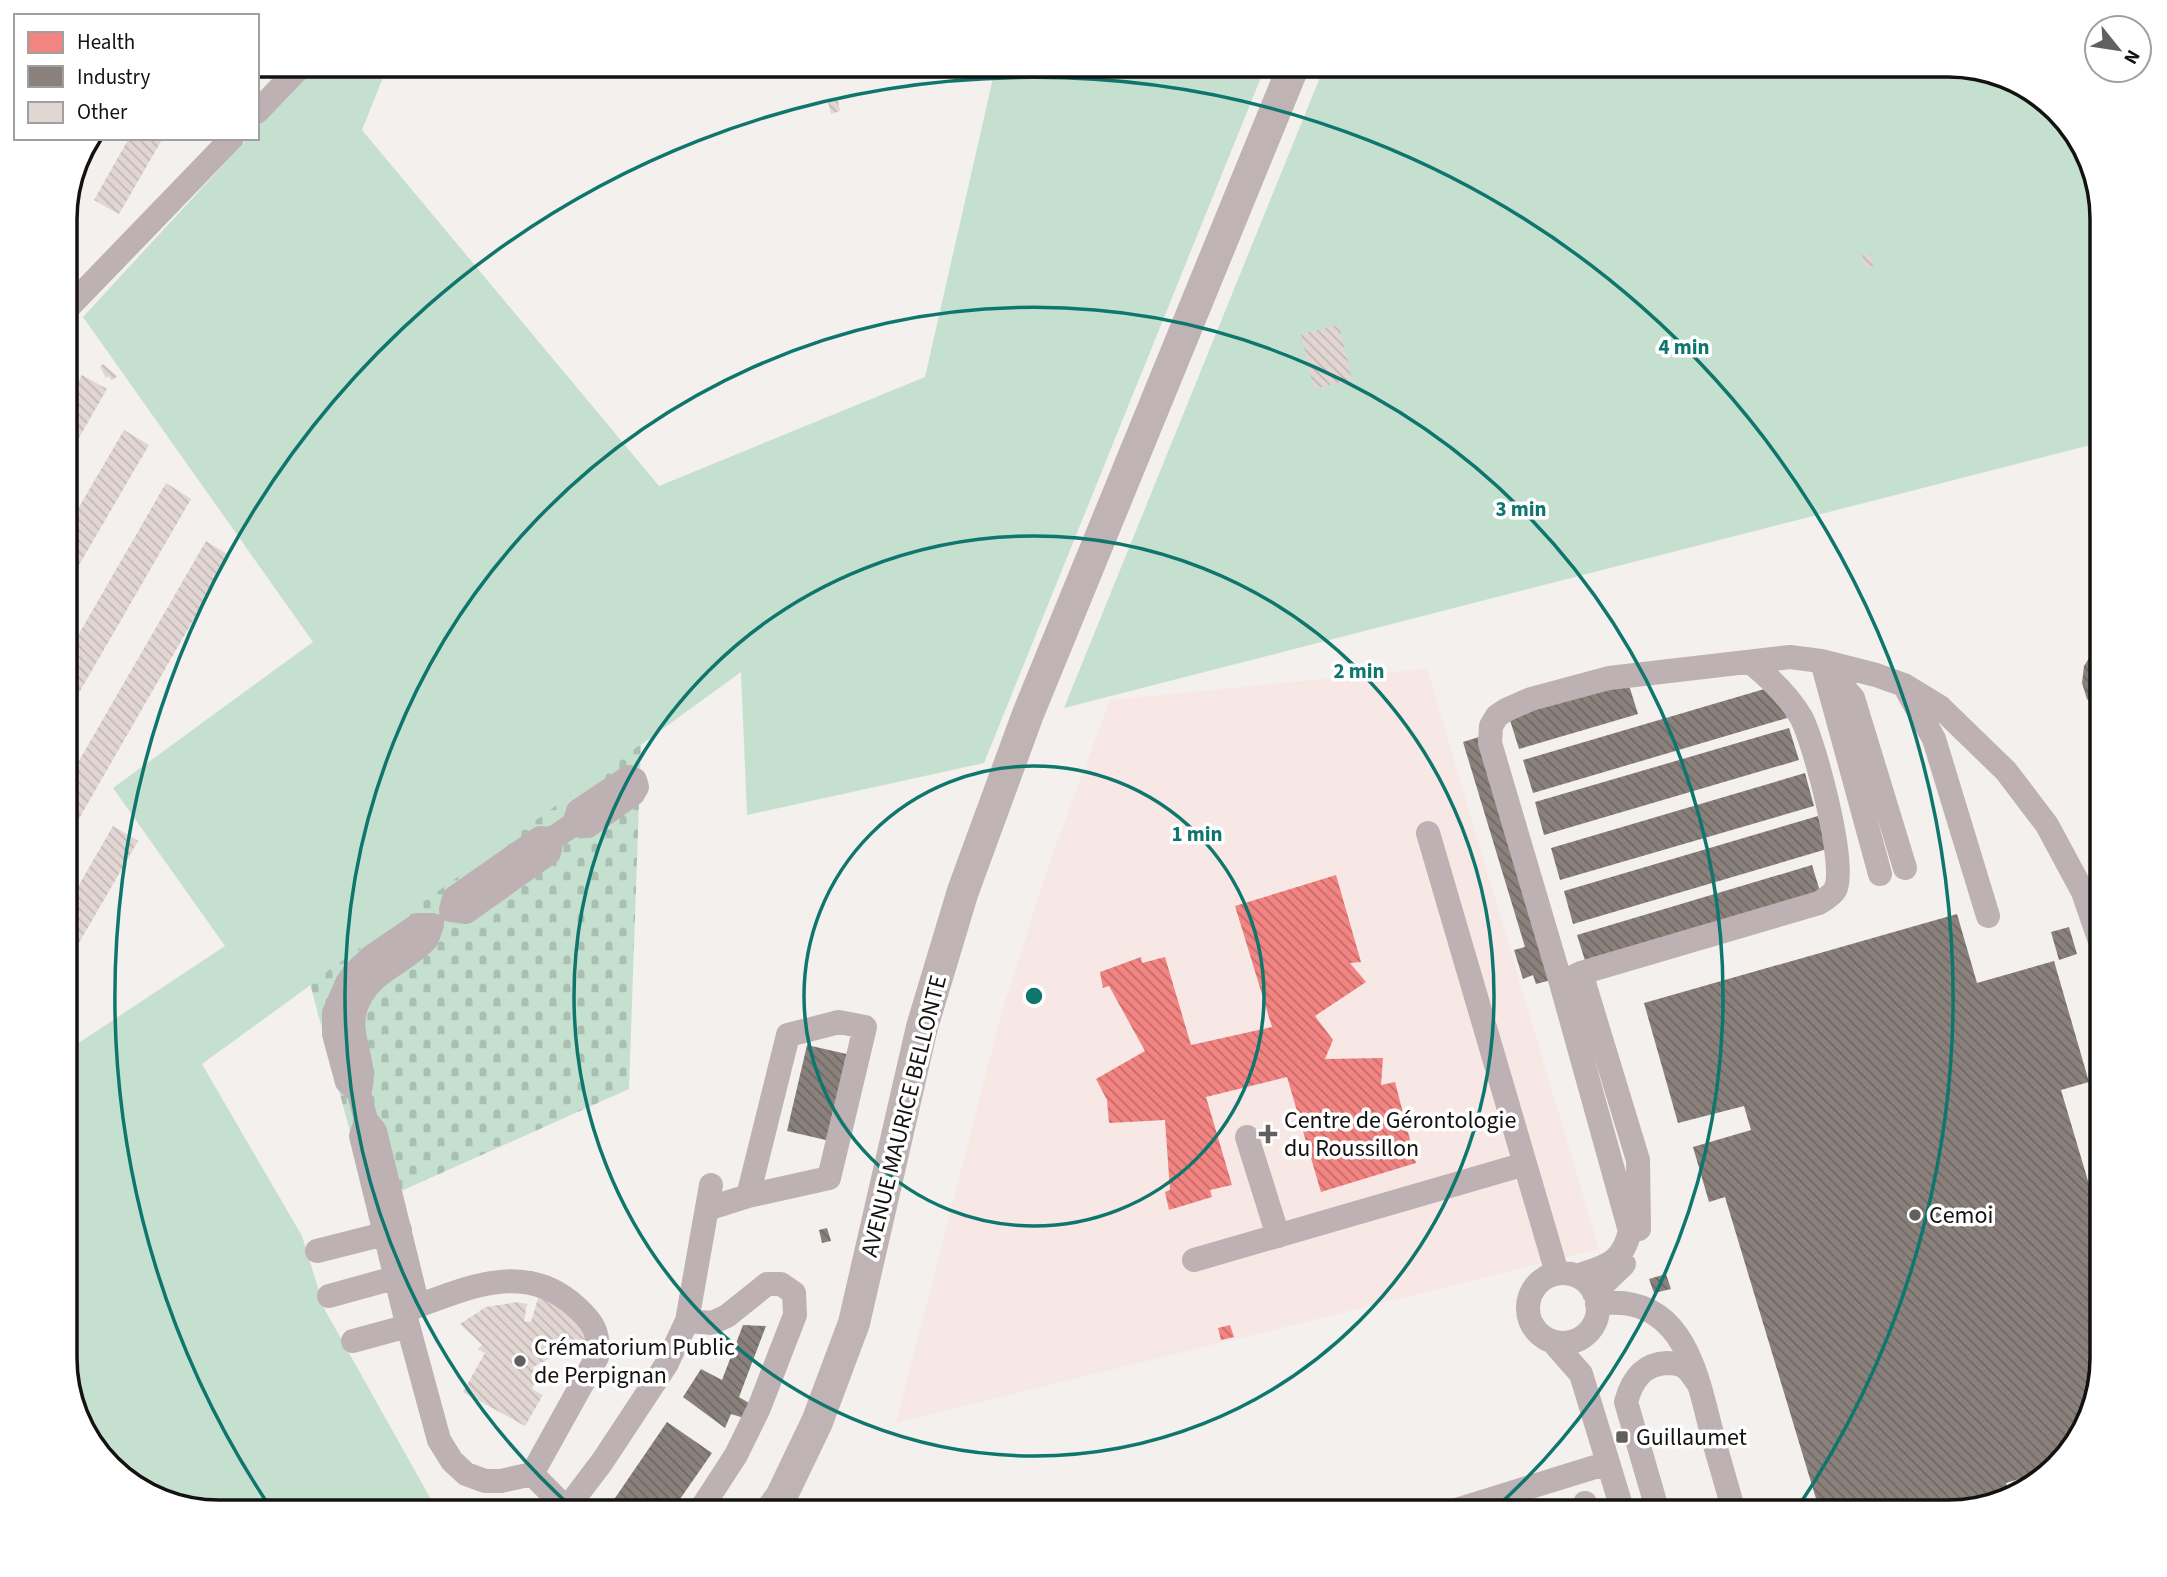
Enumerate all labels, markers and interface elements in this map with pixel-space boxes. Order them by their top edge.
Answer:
legend [14,14,259,140]
north arrow [2083,14,2153,84]
text: Health [77,27,135,57]
text: N [2117,45,2146,69]
text: Industry [77,62,150,92]
text: Other [77,97,128,127]
text: 4 min [1658,332,1710,362]
text: 3 min [1495,494,1547,524]
text: 2 min [1333,656,1385,686]
text: 1 min [1171,819,1223,849]
street label: AVENUE MAURICE BELLONTE [852,971,956,1261]
centre of rings [1022,984,1046,1008]
place label: Centre de Gérontologie du Roussillon [1284,1103,1516,1166]
marker: Centre de Gérontologie du Roussillon [1258,1124,1278,1144]
place label: Cemoi [1929,1198,1993,1233]
marker: Cemoi [1907,1207,1923,1223]
place label: Crématorium Public de Perpignan [534,1330,735,1393]
marker: Crématorium Public de Perpignan [512,1353,528,1369]
place label: Guillaumet [1636,1420,1747,1455]
marker: Guillaumet [1614,1429,1630,1445]

